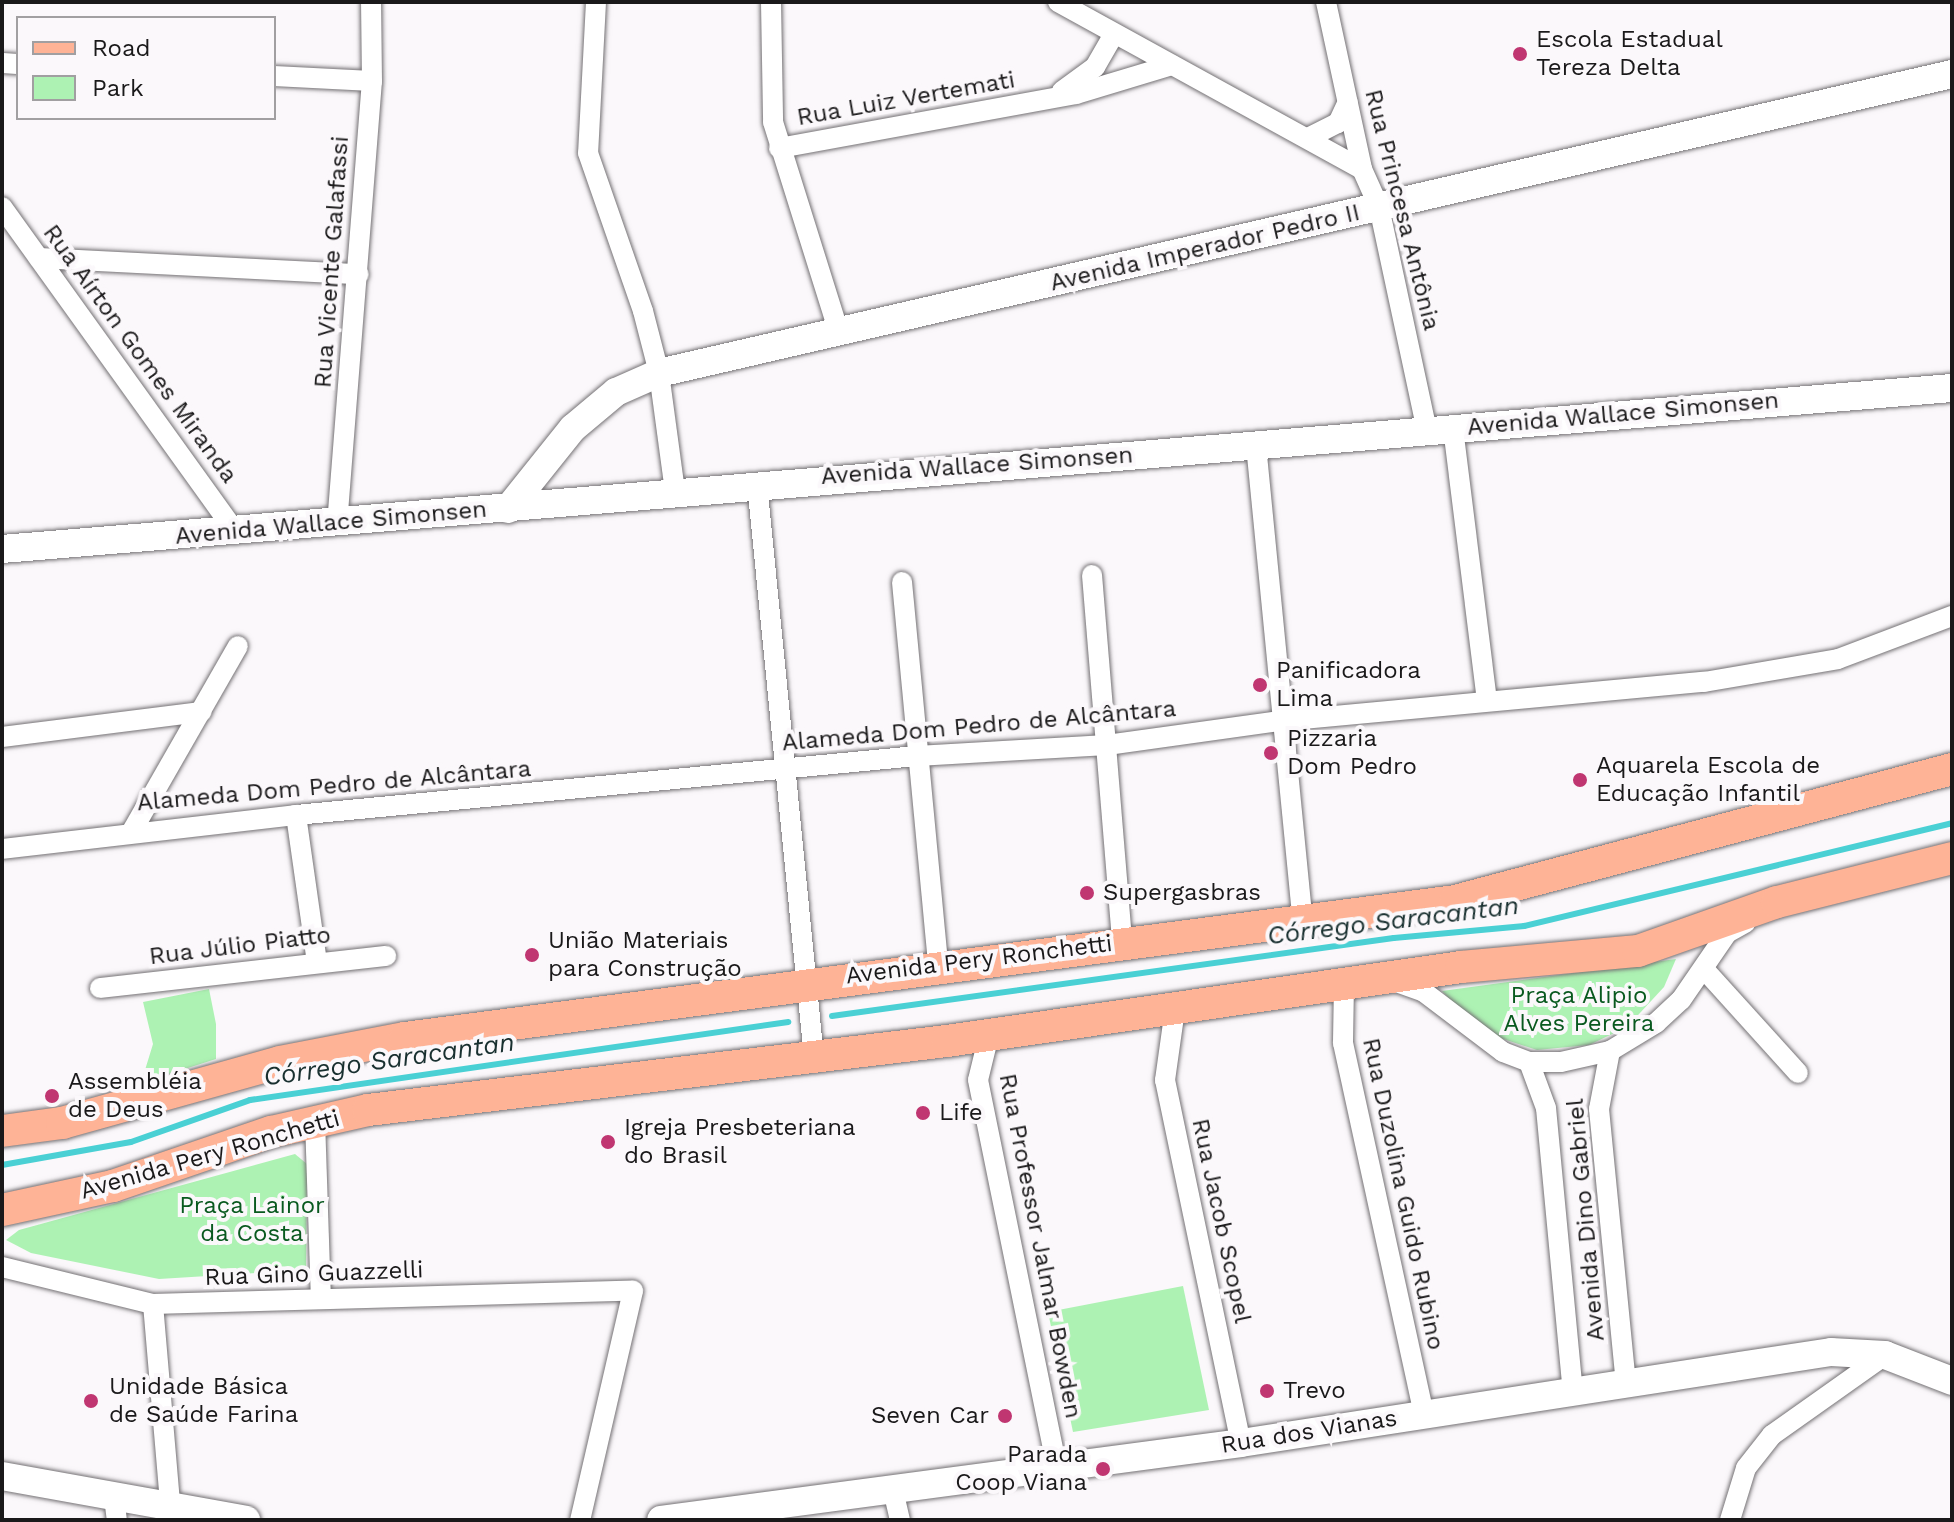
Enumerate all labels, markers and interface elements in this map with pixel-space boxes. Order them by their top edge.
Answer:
legend [16,16,276,120]
place label: Escola Estadual Tereza Delta [1536,26,1723,82]
text: Road [92,34,151,62]
marker: Escola Estadual Tereza Delta [1511,45,1529,63]
street label: Rua Luiz Vertemati [794,66,1018,132]
text: Park [92,74,144,102]
street label: Rua Princesa Antônia [1358,85,1446,335]
street label: Rua Vicente Galafassi [309,134,355,390]
street label: Avenida Imperador Pedro II [1047,198,1363,298]
street label: Rua Aírton Gomes Miranda [36,219,244,489]
street label: Avenida Wallace Simonsen [1465,386,1781,442]
street label: Avenida Wallace Simonsen [819,441,1135,491]
street label: Avenida Wallace Simonsen [173,495,489,551]
place label: Panificadora Lima [1276,657,1421,713]
marker: Panificadora Lima [1251,676,1269,694]
street label: Alameda Dom Pedro de Alcântara [780,694,1178,758]
place label: Pizzaria Dom Pedro [1287,725,1417,781]
marker: Pizzaria Dom Pedro [1262,744,1280,762]
place label: Aquarela Escola de Educação Infantil [1596,752,1821,808]
street label: Alameda Dom Pedro de Alcântara [135,754,533,818]
marker: Aquarela Escola de Educação Infantil [1571,771,1589,789]
place label: Supergasbras [1103,879,1261,907]
marker: Supergasbras [1078,884,1096,902]
water label: Córrego Saracantan [1265,890,1521,952]
street label: Rua Júlio Piatto [147,921,333,971]
place label: União Materiais para Construção [548,927,742,983]
street label: Avenida Pery Ronchetti [843,929,1115,991]
marker: União Materiais para Construção [523,946,541,964]
park label: Praça Alipio Alves Pereira [1504,982,1654,1038]
water label: Córrego Saracantan [261,1027,517,1093]
street label: Rua Duzolina Guido Rubino [1356,1035,1450,1353]
place label: Assembléia de Deus [68,1068,202,1124]
street label: Rua Professor Jalmar Bowden [992,1070,1088,1422]
marker: Assembléia de Deus [43,1087,61,1105]
street label: Avenida Dino Gabriel [1561,1097,1611,1343]
place label: Life [939,1099,983,1127]
street label: Avenida Pery Ronchetti [76,1104,344,1206]
marker: Life [914,1104,932,1122]
place label: Igreja Presbeteriana do Brasil [624,1114,856,1170]
street label: Rua Jacob Scopel [1185,1116,1257,1326]
marker: Igreja Presbeteriana do Brasil [599,1133,617,1151]
park label: Praça Lainor da Costa [179,1192,325,1248]
street label: Rua Gino Guazzelli [204,1256,424,1292]
place label: Unidade Básica de Saúde Farina [109,1373,298,1429]
place label: Trevo [1283,1377,1346,1405]
marker: Trevo [1258,1382,1276,1400]
marker: Unidade Básica de Saúde Farina [80,1390,102,1412]
place label: Seven Car [871,1402,989,1430]
street label: Rua dos Vianas [1218,1404,1400,1460]
marker: Seven Car [996,1407,1014,1425]
place label: Parada Coop Viana [955,1441,1087,1497]
marker: Parada Coop Viana [1094,1460,1112,1478]

